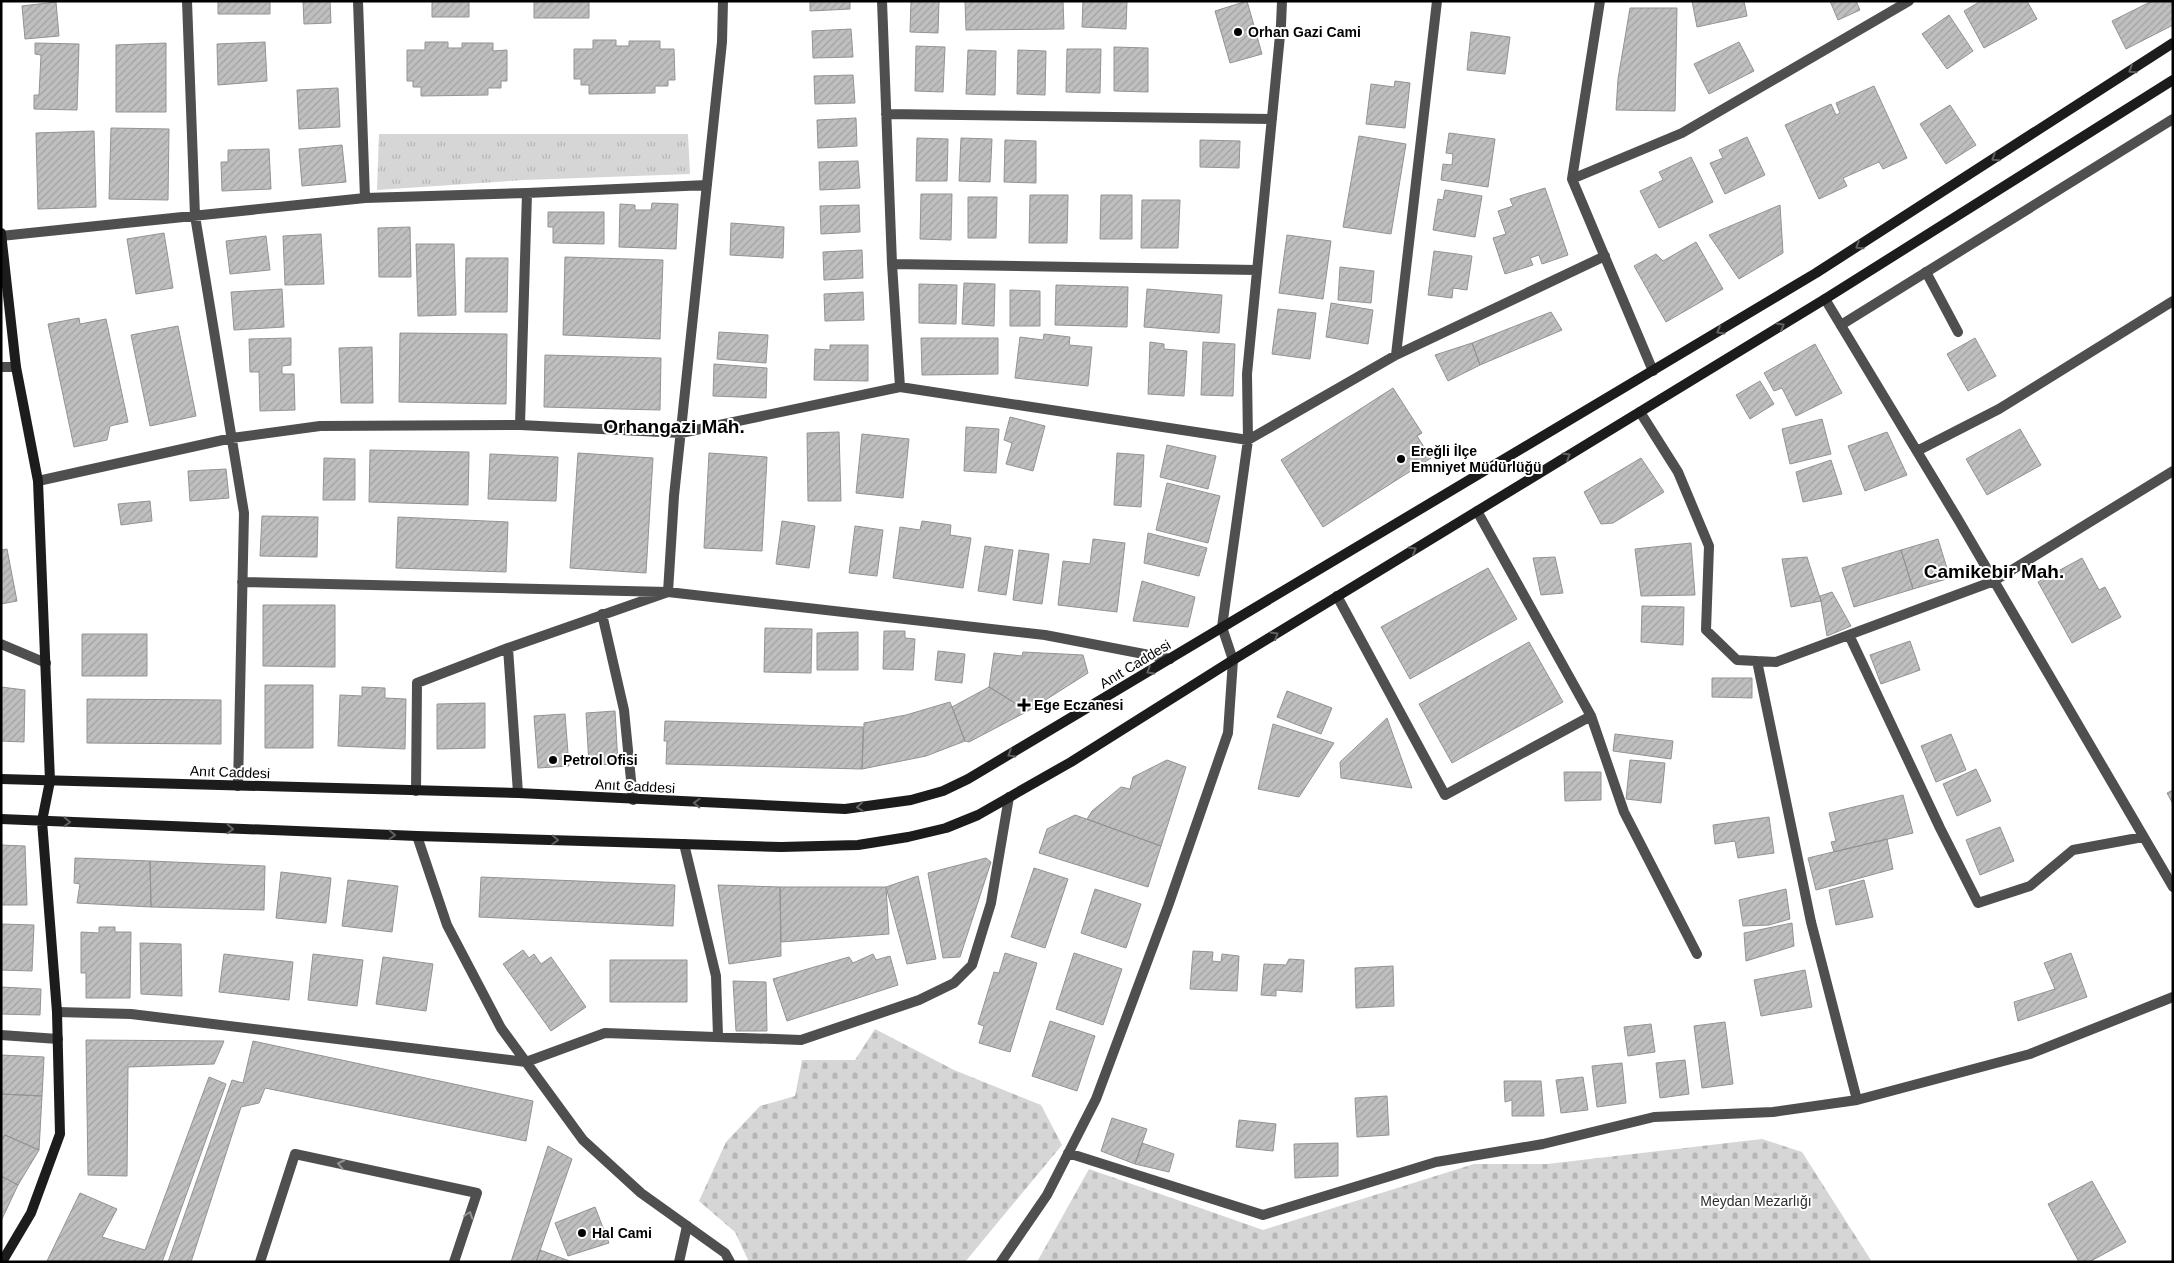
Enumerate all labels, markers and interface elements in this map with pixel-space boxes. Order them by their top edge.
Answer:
place label: Orhan Gazi Cami [1248,24,1361,40]
marker: Orhan Gazi Cami [1232,26,1244,38]
one-way arrow [2128,63,2137,73]
one-way arrow [1992,151,2001,161]
one-way arrow [1855,240,1864,249]
one-way arrow [1775,323,1784,333]
one-way arrow [1717,324,1726,334]
district label: Orhangazi Mah. [603,416,745,437]
place label: Ereğli İlçe Emniyet Müdürlüğü [1411,443,1542,475]
marker: Ereğli İlçe Emniyet Müdürlüğü [1395,453,1407,465]
one-way arrow [1562,453,1571,463]
one-way arrow [1408,546,1417,556]
district label: Camikebir Mah. [1924,561,2064,582]
one-way arrow [1269,631,1278,641]
street label: Anıt Caddesi [1097,636,1173,692]
one-way arrow [1147,664,1156,674]
place label: Ege Eczanesi [1034,697,1124,713]
marker: Ege Eczanesi [1018,699,1030,711]
one-way arrow [1007,747,1016,757]
place label: Petrol Ofisi [563,752,638,768]
marker: Petrol Ofisi [547,754,559,766]
street label: Anıt Caddesi [190,763,270,781]
street label: Anıt Caddesi [595,776,675,796]
one-way arrow [693,797,701,808]
one-way arrow [855,801,863,812]
one-way arrow [64,817,72,827]
one-way arrow [226,823,234,834]
one-way arrow [388,830,396,840]
one-way arrow [551,835,559,846]
one-way arrow [336,1159,345,1170]
park label: Meydan Mezarlığı [1700,1193,1812,1209]
one-way arrow [464,1212,474,1220]
place label: Hal Cami [592,1225,652,1241]
marker: Hal Cami [576,1227,588,1239]

